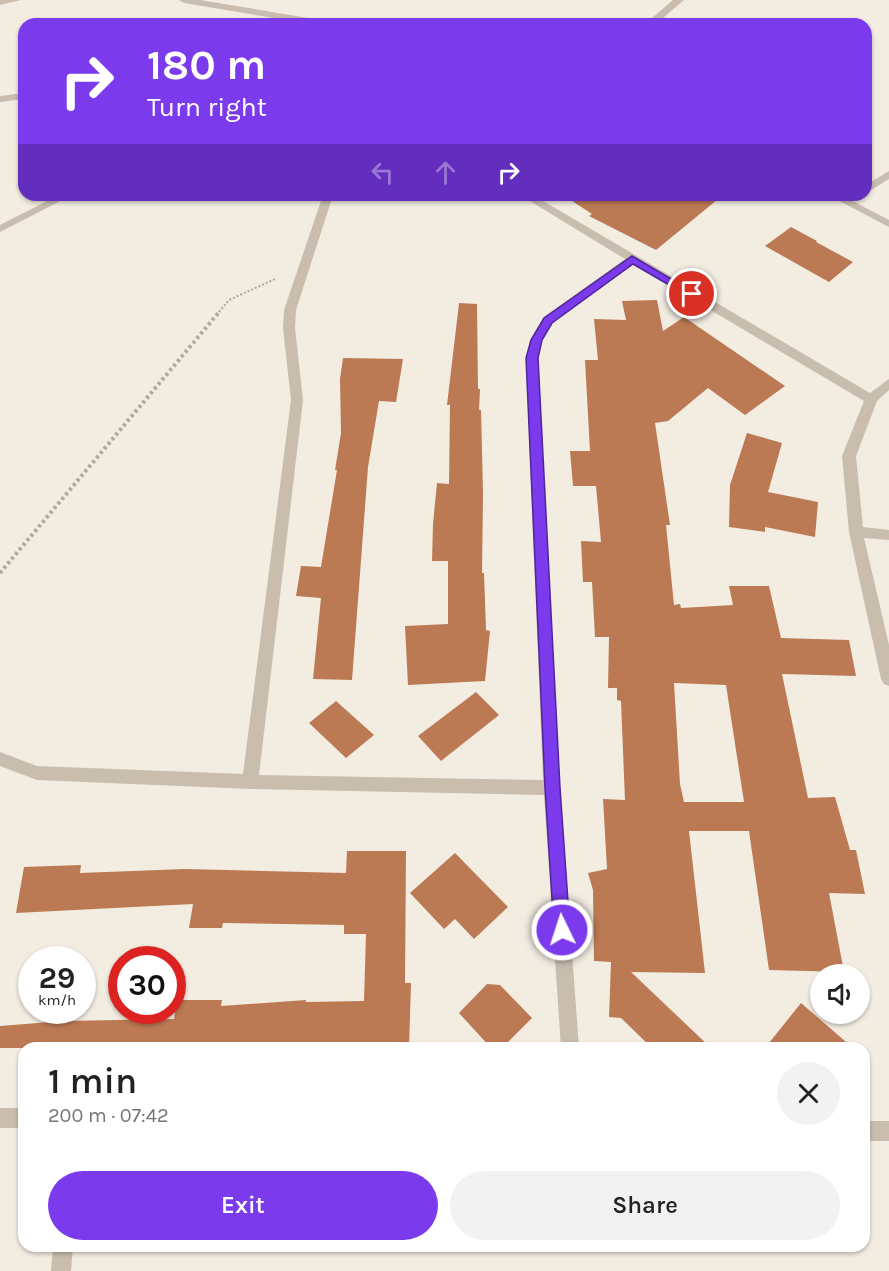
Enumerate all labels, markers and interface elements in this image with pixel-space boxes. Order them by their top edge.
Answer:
text: 180 m [147,40,266,90]
icon: right [48,42,126,120]
text: Turn right [147,91,267,123]
icon: left [366,156,399,189]
icon: ahead [429,156,462,189]
icon: right [492,156,525,189]
pin [666,268,717,319]
icon: arrive [675,277,708,310]
position arrow [530,898,594,962]
speed limit sign: 30 [108,946,186,1024]
text: 29 [39,960,75,996]
map controls [810,964,870,1024]
button: sound [810,964,870,1024]
text: km/h [38,991,76,1009]
text: 1 min [48,1060,137,1102]
button: close [777,1062,840,1125]
text: 200 m · 07:42 [48,1104,169,1127]
button: Exit [48,1171,438,1240]
button: Share [450,1171,840,1240]

